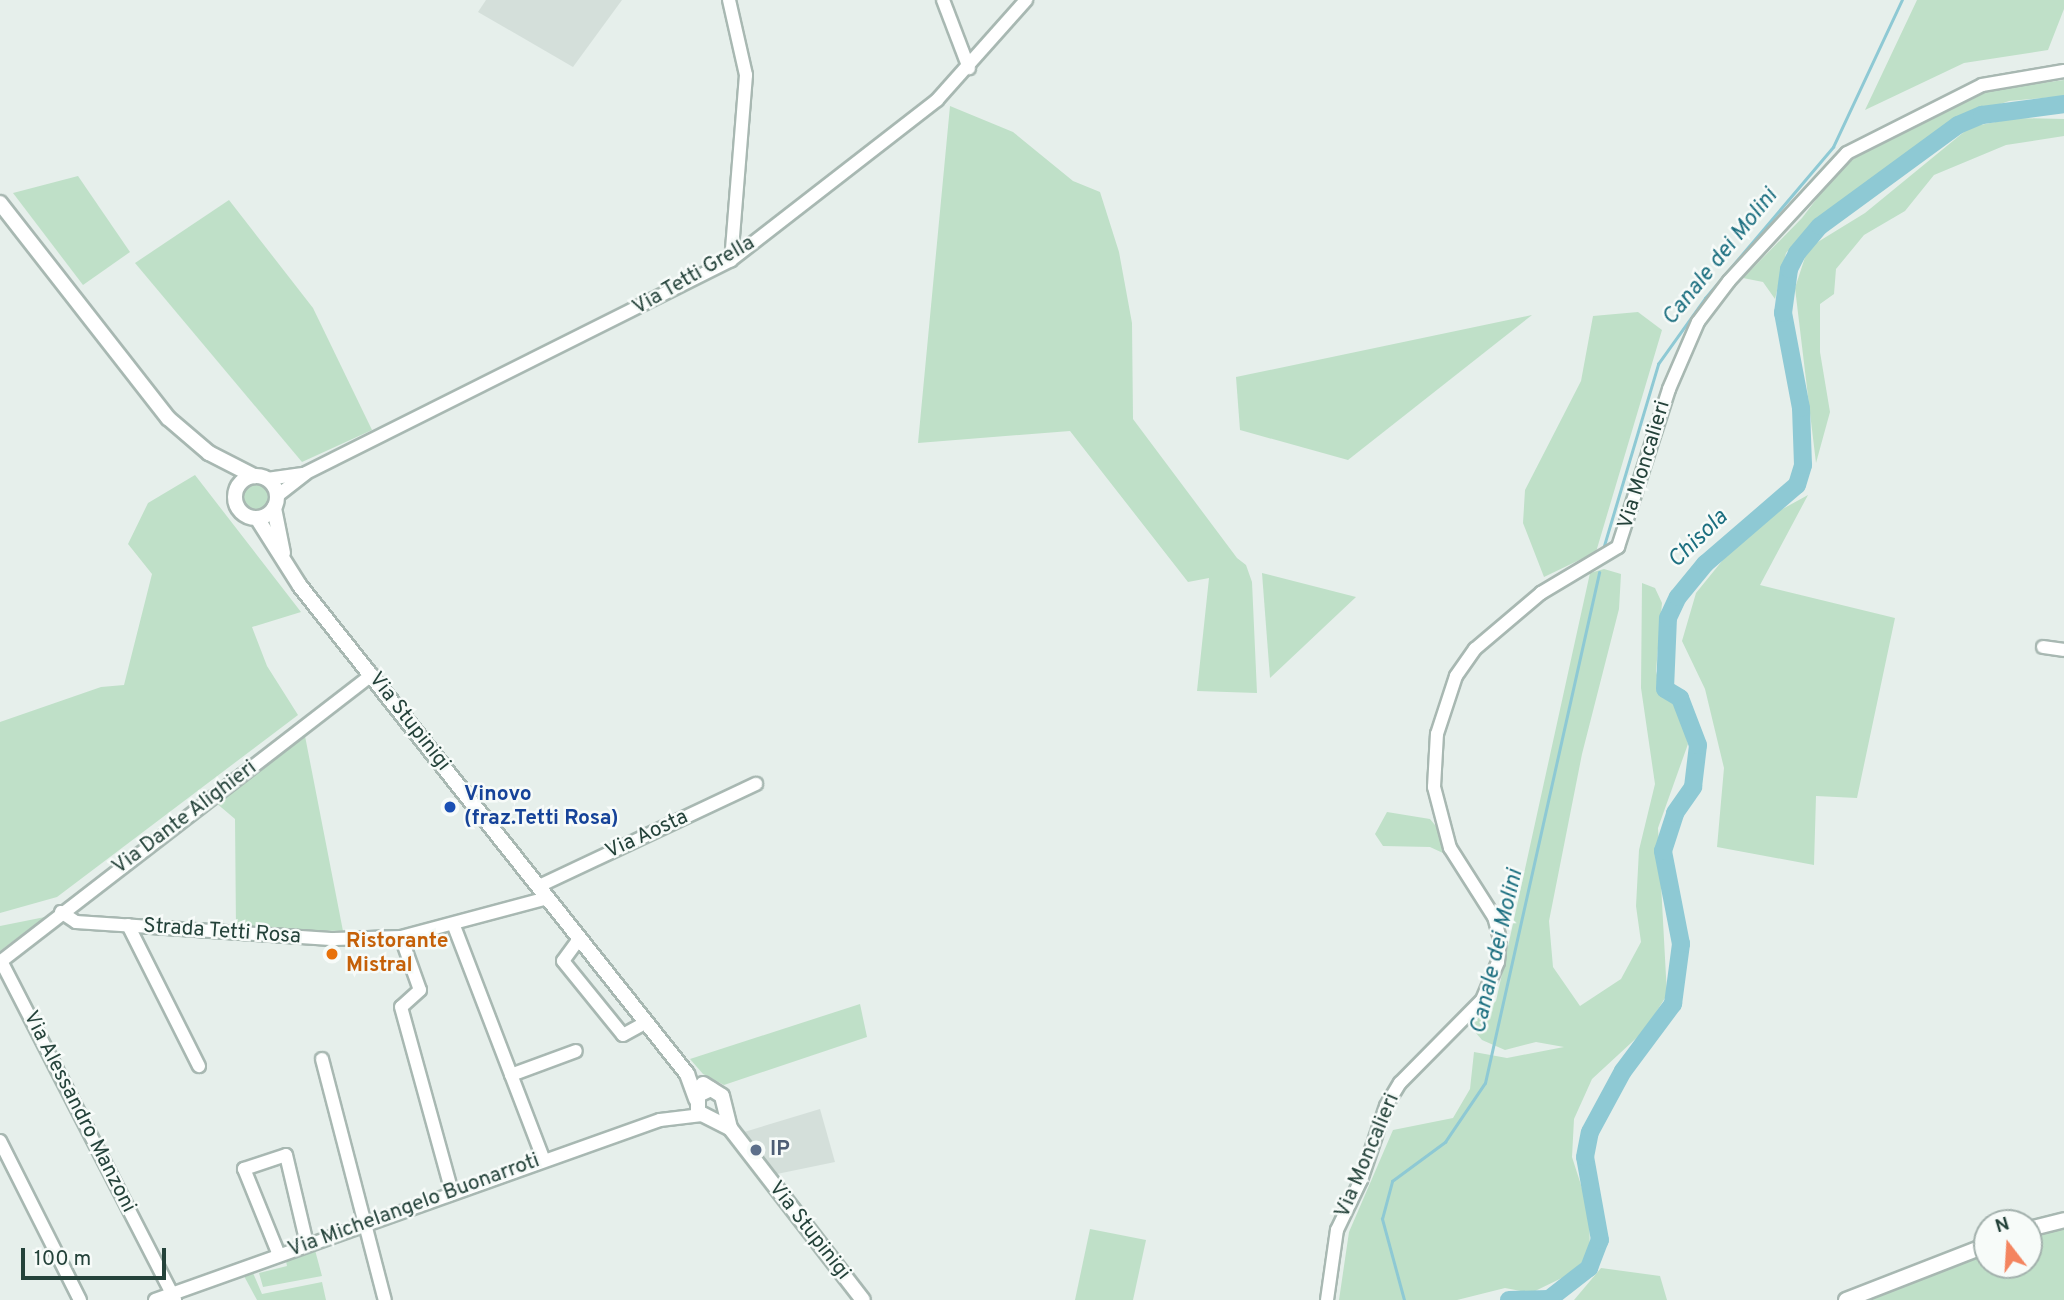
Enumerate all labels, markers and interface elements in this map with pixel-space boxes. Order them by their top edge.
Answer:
water label: Canale dei Molini [1657,184,1785,332]
street label: Via Tetti Grella [628,231,760,321]
street label: Via Moncalieri [1614,398,1676,532]
water label: Chisola [1663,505,1735,575]
street label: Via Stupinigi [363,668,455,776]
street label: Via Dante Alighieri [108,755,262,881]
place label: Vinovo (fraz.Tetti Rosa) [464,782,619,832]
marker: Vinovo (fraz.Tetti Rosa) [442,799,458,815]
street label: Via Aosta [601,805,693,865]
water label: Canale dei Molini [1466,867,1530,1037]
street label: Strada Tetti Rosa [142,914,302,950]
place label: Ristorante Mistral [346,929,449,979]
marker: Ristorante Mistral [324,946,340,962]
street label: Via Alessandro Manzoni [17,1007,141,1217]
street label: Via Moncalieri [1330,1090,1406,1222]
place label: IP [770,1137,790,1163]
marker: IP [748,1142,764,1158]
street label: Via Michelangelo Buonarroti [285,1149,543,1263]
street label: Via Stupinigi [763,1177,855,1285]
north arrow [1973,1209,2043,1279]
text: N [1992,1212,2012,1239]
scale bar [24,1234,170,1278]
text: 100 m [34,1246,91,1273]

